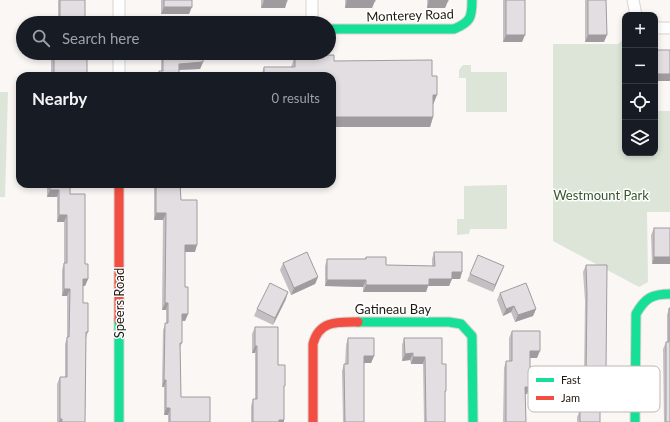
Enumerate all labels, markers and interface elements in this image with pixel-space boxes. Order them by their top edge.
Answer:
street label: Monterey Road [366,5,454,25]
map controls [622,12,658,156]
button: + [622,12,658,48]
search box [16,16,336,60]
icon: search [30,27,52,49]
text: Search here [62,29,139,47]
button: − [622,48,658,84]
button: locate [622,84,658,120]
text: Nearby [32,88,87,109]
text: 0 results [272,90,320,106]
button: layers [622,120,658,156]
park label: Westmount Park [553,187,649,203]
street label: Speers Road [111,268,127,338]
street label: Gatineau Bay [355,301,431,317]
legend [528,366,660,412]
text: Fast [561,373,581,386]
text: Jam [561,391,580,404]

